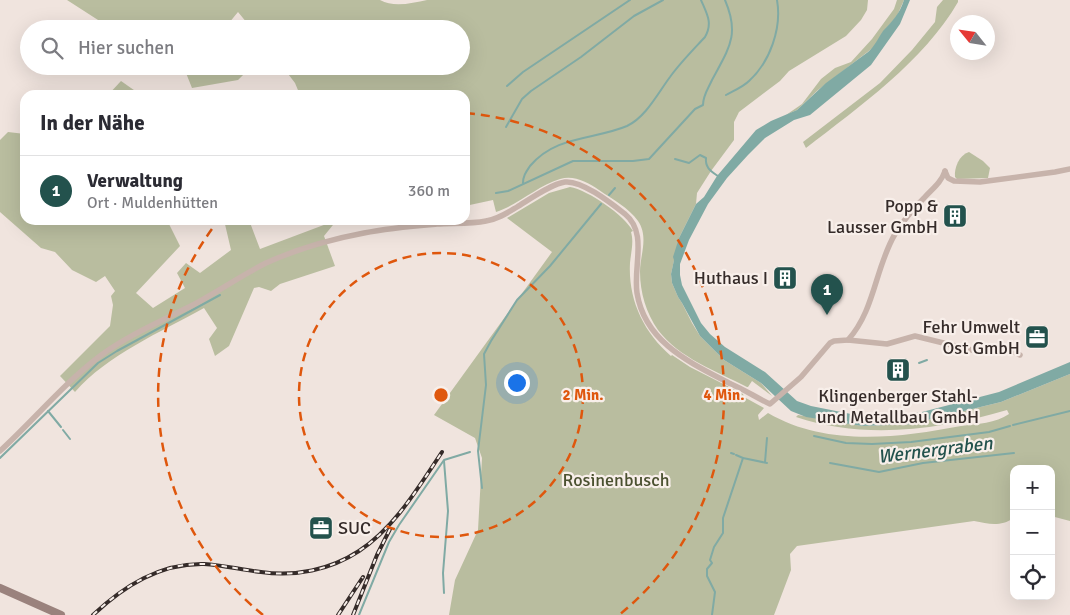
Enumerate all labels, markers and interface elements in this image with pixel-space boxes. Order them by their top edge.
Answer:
north arrow [950,15,995,60]
search box [20,20,470,75]
icon: search [38,34,66,62]
text: Hier suchen [78,36,174,60]
text: In der Nähe [40,110,145,136]
text: Verwaltung [87,169,183,193]
text: 1 [52,181,60,201]
text: 360 m [408,181,450,201]
text: Ort · Muldenhütten [87,193,218,213]
place label: Popp & Lausser GmbH [827,195,938,238]
building icon: Popp & Lausser GmbH [942,203,968,229]
building icon: Huthaus I [772,265,798,291]
place label: Huthaus I [694,267,768,289]
pin: 1 [811,274,843,315]
place label: Fehr Umwelt Ost GmbH [923,316,1020,359]
office icon: Fehr Umwelt Ost GmbH [1024,324,1050,350]
building icon: Klingenberger Stahl- und Metallbau GmbH [885,357,911,383]
your location [504,370,530,396]
place label: Klingenberger Stahl- und Metallbau GmbH [817,385,979,428]
centre of rings [432,386,450,404]
text: 2 Min. [563,386,603,404]
text: 4 Min. [704,386,744,404]
water label: Wernergraben [877,431,994,469]
map controls [1010,465,1055,600]
button: + [1010,465,1055,510]
park label: Rosinenbusch [563,469,669,491]
button: − [1010,510,1055,555]
office icon: SUC [308,515,334,541]
place label: SUC [338,517,371,539]
button: locate [1010,555,1055,600]

